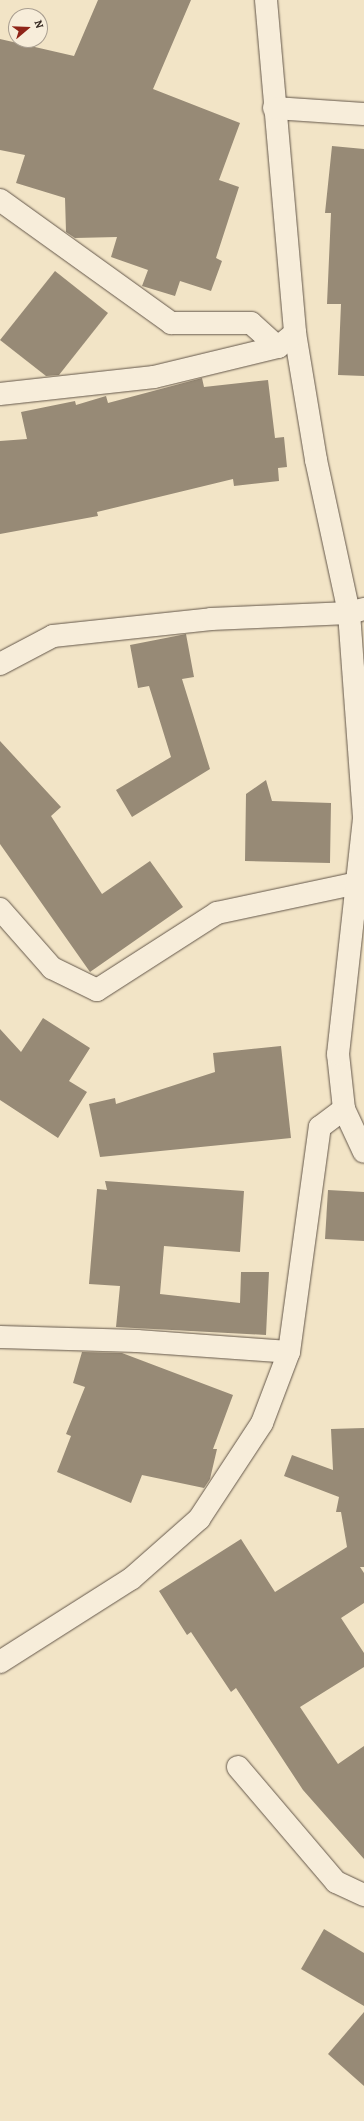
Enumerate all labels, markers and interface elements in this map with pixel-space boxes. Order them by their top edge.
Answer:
north arrow [8,8,48,48]
text: N [30,18,47,30]

